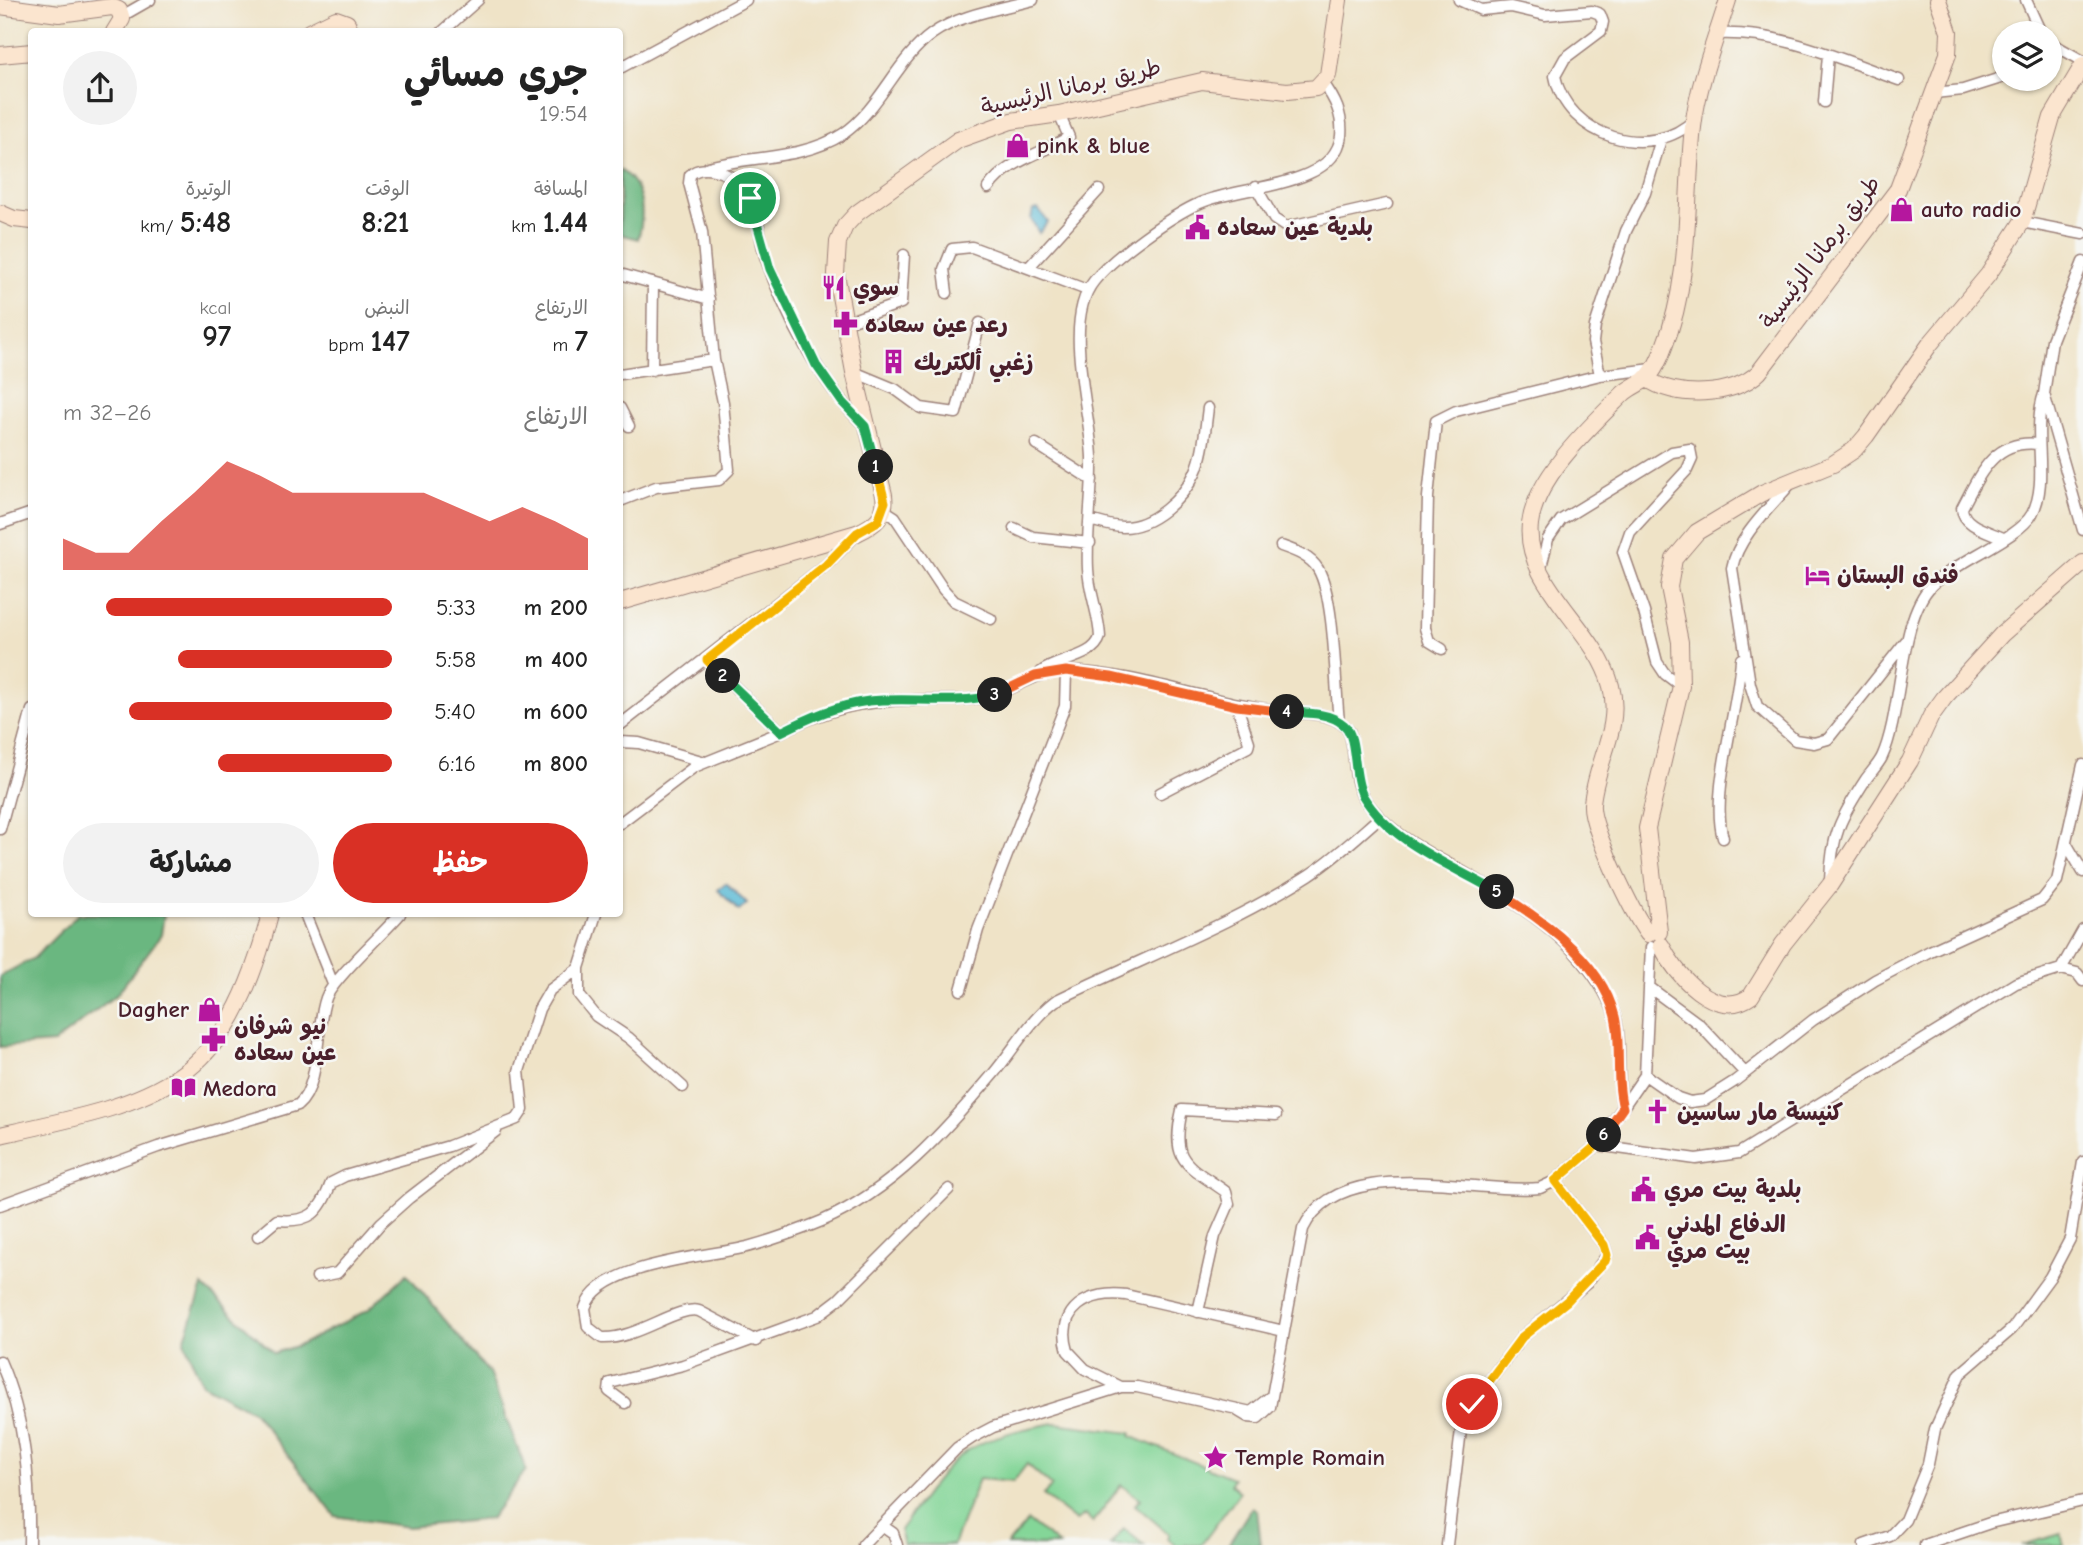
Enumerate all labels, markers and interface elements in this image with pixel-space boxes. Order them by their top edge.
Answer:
map controls [1992,21,2062,91]
button: layers [1992,21,2062,91]
button: share [63,51,137,125]
text: جري مسائي [404,52,588,96]
street label: طريق برمانا الرئيسية [978,53,1164,121]
text: 19:54 [539,100,588,127]
shop icon: pink & blue [1003,131,1031,159]
place label: pink & blue [1037,132,1150,159]
pin [720,168,780,228]
street label: طريق برمانا الرئيسية [1754,170,1886,334]
text: الوتيرة [185,178,231,200]
text: الوقت [365,178,410,200]
text: المسافة [534,178,588,200]
icon: arrive [731,179,769,217]
shop icon: auto radio [1887,195,1915,223]
place label: auto radio [1921,196,2022,223]
text: 5:48 [180,205,231,240]
text: 8:21 [361,205,410,240]
text: 1.44 [543,205,588,240]
public building icon: بلدية عين سعاده [1183,213,1211,241]
place label: بلدية عين سعاده [1217,214,1373,241]
text: /km [140,215,180,237]
text: km [511,215,543,237]
restaurant icon: سوي [819,273,847,301]
place label: سوي [853,274,899,305]
text: kcal [199,297,231,319]
text: النبض [364,297,410,319]
text: الارتفاع [535,297,588,319]
pharmacy icon: رعد عين سعاده [831,310,859,338]
place label: رعد عين سعاده [865,311,1008,338]
text: 97 [202,319,231,354]
text: 147 [371,324,410,359]
text: 7 [575,324,588,359]
text: bpm [328,334,371,356]
text: m [552,334,575,356]
building icon: زغبي ألكتريك [880,348,908,376]
place label: زغبي ألكتريك [914,348,1033,383]
text: 26–32 m [63,399,152,426]
text: الارتفاع [524,403,588,430]
pin: 1 [858,449,894,484]
text: 1 [872,455,879,477]
hotel icon: فندق البستان [1803,561,1831,589]
place label: فندق البستان [1837,562,1959,589]
text: 5:33 [436,594,476,621]
text: 200 m [524,594,588,621]
text: 5:58 [435,646,476,673]
text: 400 m [524,646,588,673]
pin: 2 [706,658,740,694]
text: 2 [718,664,727,686]
pin: 3 [978,678,1012,712]
text: 3 [990,683,999,705]
pin: 4 [1270,694,1304,730]
text: 5:40 [434,698,476,725]
text: 600 m [523,698,588,725]
text: 4 [1282,700,1291,722]
text: 6:16 [438,750,476,777]
text: 800 m [523,750,588,777]
button: مشاركة [63,823,319,903]
button: حفظ [333,823,588,903]
pin: 5 [1480,874,1514,910]
text: 5 [1491,880,1502,902]
shop icon: Dagher [195,995,223,1023]
place label: Dagher [118,996,190,1023]
place label: نيو شرفان عين سعاده [234,1013,336,1066]
pharmacy icon: نيو شرفان عين سعاده [200,1025,228,1053]
library icon: Medora [169,1074,197,1102]
place label: Medora [203,1075,277,1102]
church icon: كنيسة مار ساسين [1643,1098,1671,1126]
place label: كنيسة مار ساسين [1677,1099,1844,1126]
pin: 6 [1586,1118,1622,1152]
text: 6 [1599,1123,1608,1145]
public building icon: بلدية بيت مري [1630,1175,1658,1203]
place label: بلدية بيت مري [1664,1176,1801,1207]
place label: الدفاع المدني بيت مري [1667,1211,1786,1268]
public building icon: الدفاع المدني بيت مري [1633,1223,1661,1251]
pin [1442,1374,1502,1434]
icon: check [1453,1385,1491,1423]
place icon: Temple Romain [1201,1443,1229,1471]
place label: Temple Romain [1235,1444,1385,1471]

